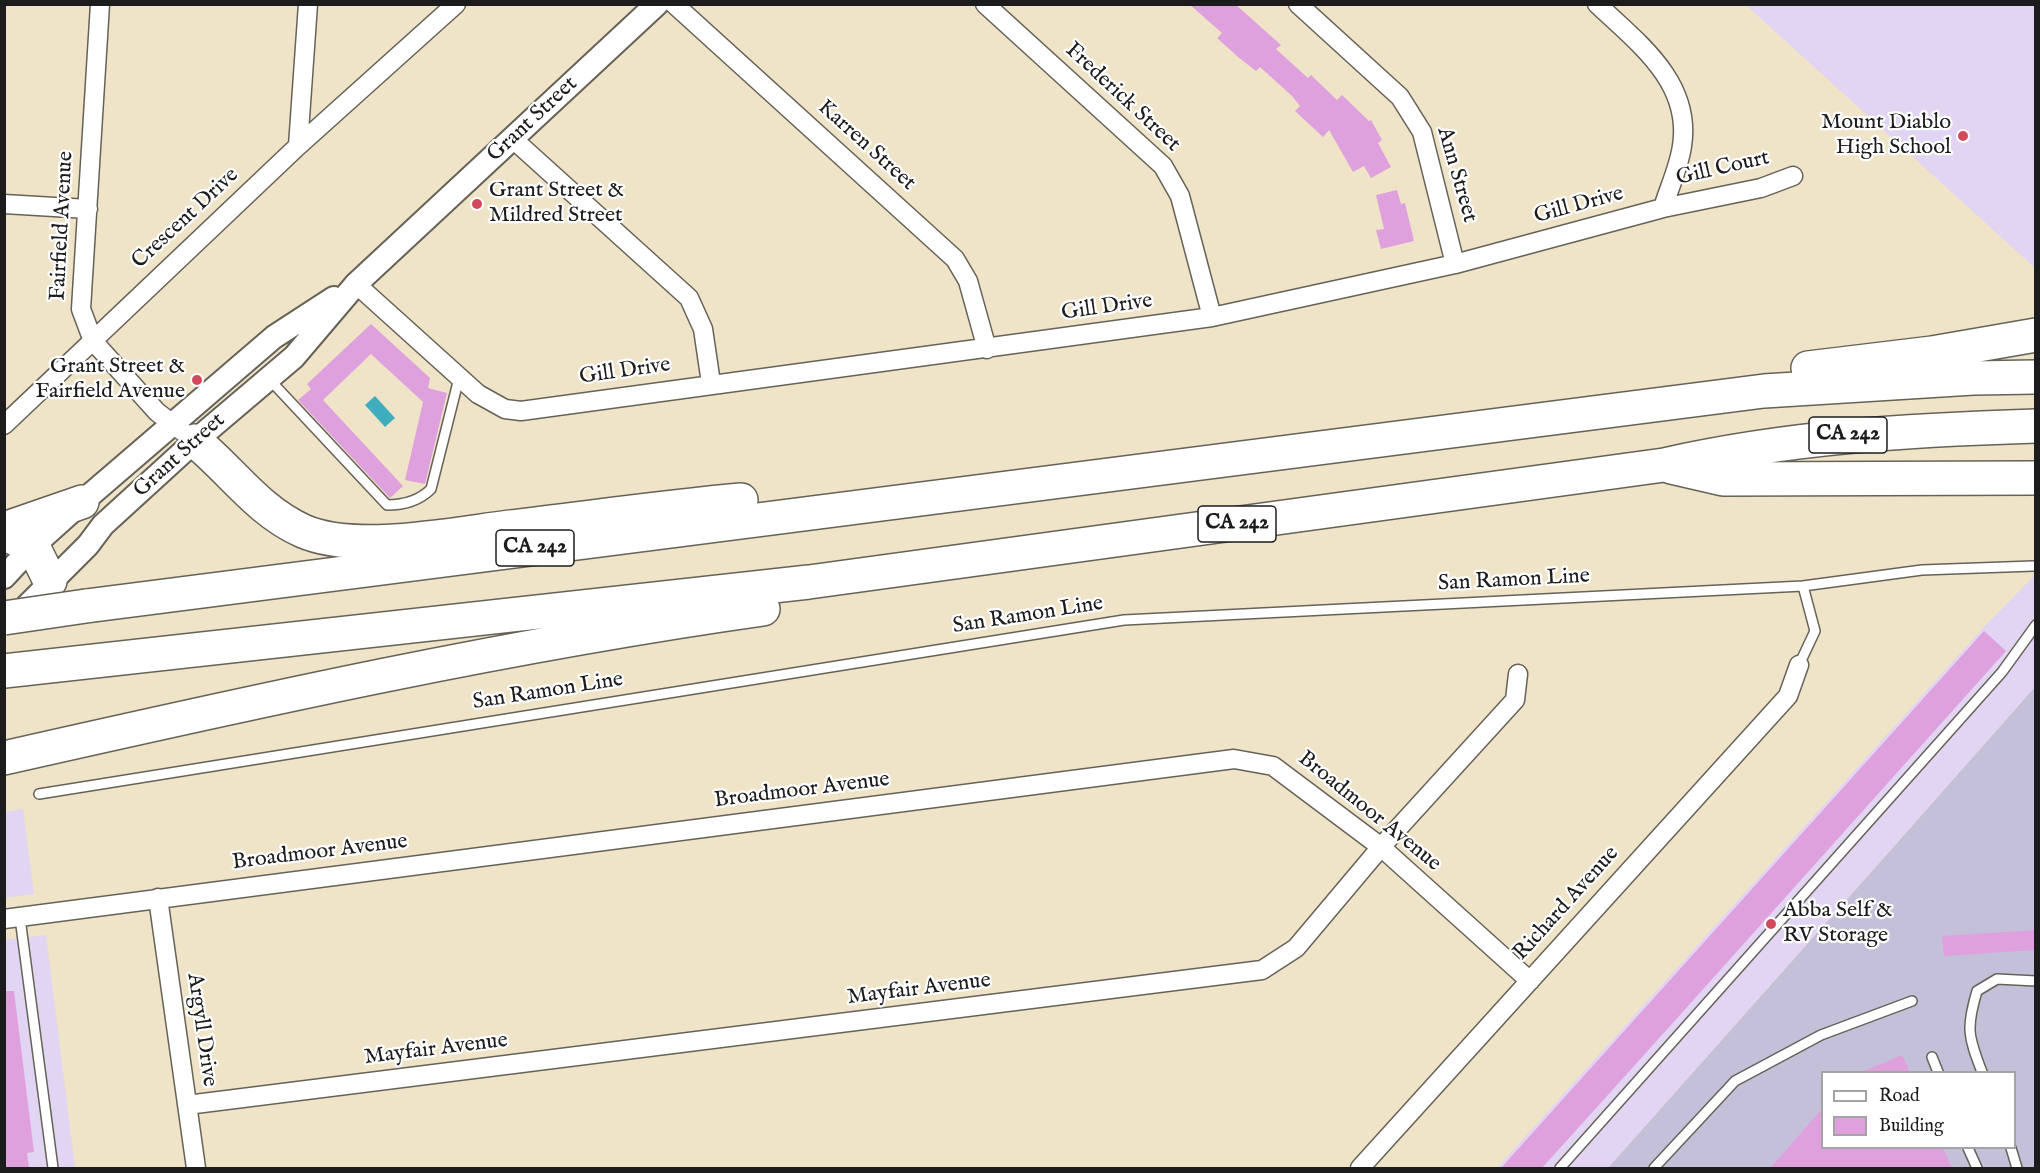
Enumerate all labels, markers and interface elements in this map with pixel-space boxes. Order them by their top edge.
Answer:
street label: Frederick Street [1059,38,1185,158]
street label: Grant Street [482,72,584,168]
street label: Karren Street [812,95,920,197]
place label: Mount Diablo High School [1821,110,1951,162]
street label: Ann Street [1430,124,1482,226]
marker: Mount Diablo High School [1956,129,1970,143]
street label: Gill Court [1674,145,1772,193]
street label: Fairfield Avenue [46,151,80,301]
street label: Crescent Drive [127,163,245,275]
place label: Grant Street & Mildred Street [489,178,624,230]
street label: Gill Drive [1531,181,1627,231]
marker: Grant Street & Mildred Street [470,197,484,211]
street label: Gill Drive [1060,289,1154,327]
street label: Gill Drive [578,353,672,391]
place label: Grant Street & Fairfield Avenue [35,354,185,406]
marker: Grant Street & Fairfield Avenue [190,373,204,387]
street label: Grant Street [129,408,231,504]
road number: CA 242 [1809,417,1887,453]
road number: CA 242 [1198,506,1276,542]
road number: CA 242 [496,530,574,566]
street label: San Ramon Line [1437,564,1591,598]
street label: San Ramon Line [951,591,1105,641]
street label: San Ramon Line [471,667,625,717]
street label: Broadmoor Avenue [1292,746,1446,878]
street label: Broadmoor Avenue [713,767,891,815]
street label: Broadmoor Avenue [231,829,409,877]
street label: Richard Avenue [1509,841,1625,967]
place label: Abba Self & RV Storage [1783,898,1892,950]
marker: Abba Self & RV Storage [1764,917,1778,931]
street label: Mayfair Avenue [846,968,992,1012]
street label: Argyll Drive [180,972,222,1088]
street label: Mayfair Avenue [363,1028,509,1072]
legend [1821,1071,2016,1149]
text: Road [1879,1085,1920,1108]
text: Building [1879,1115,1944,1138]

